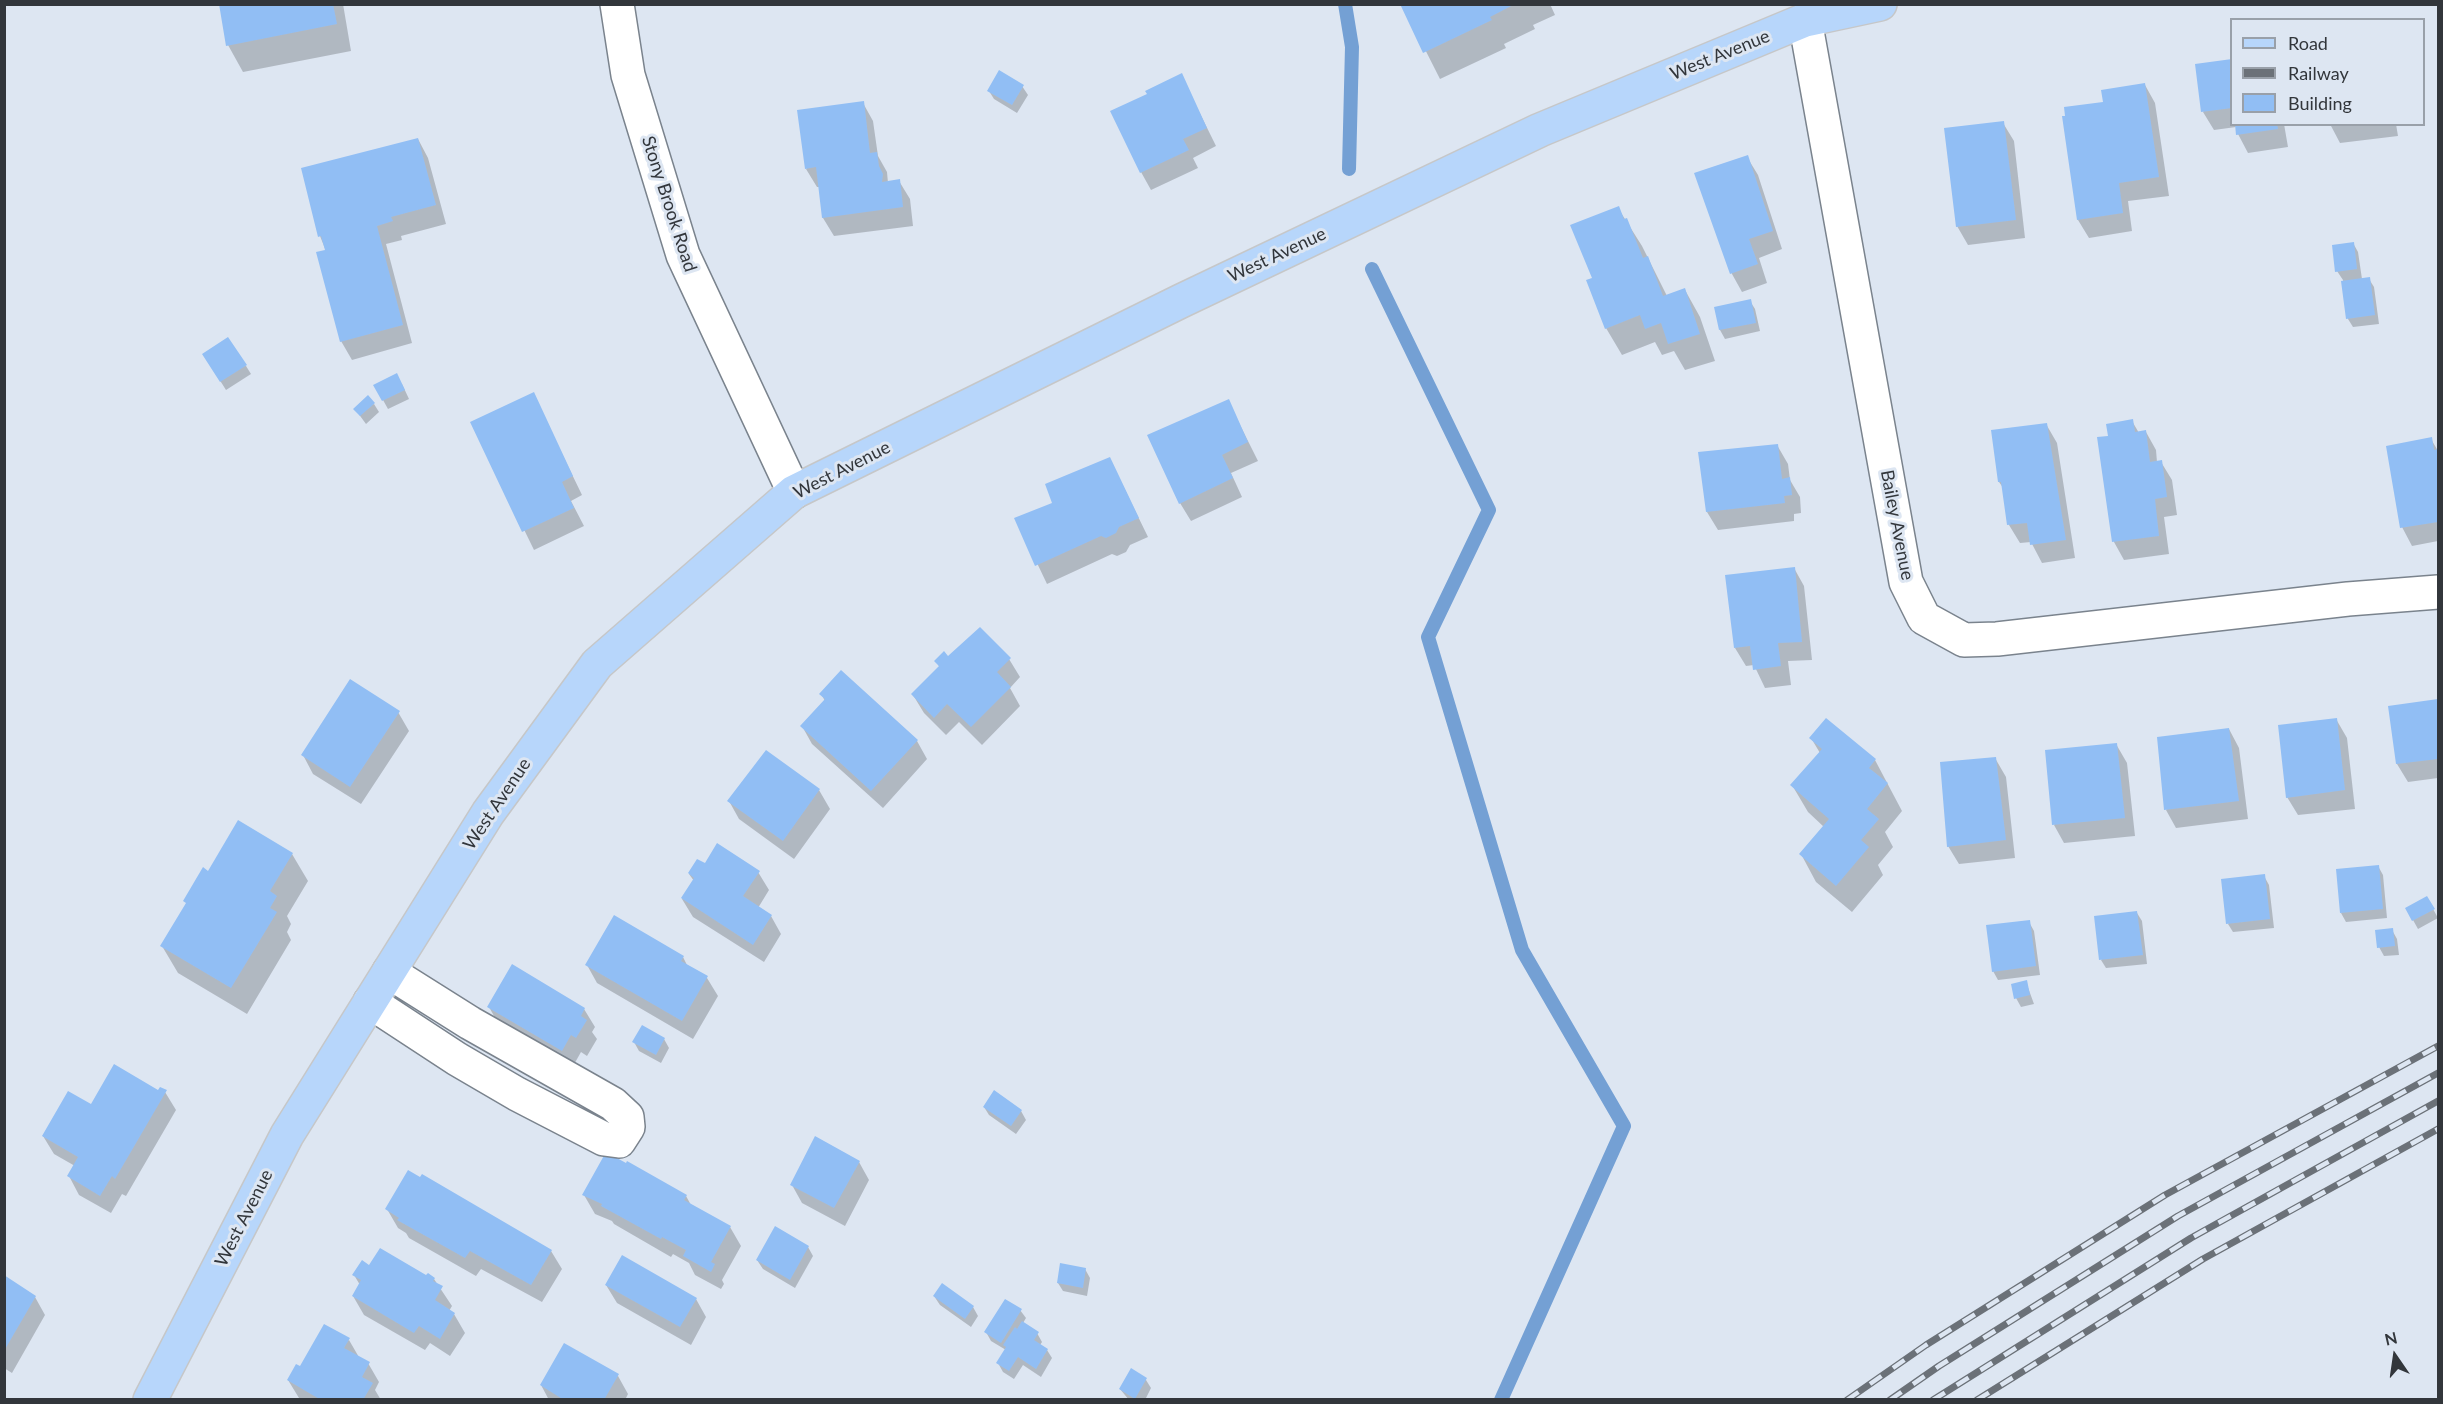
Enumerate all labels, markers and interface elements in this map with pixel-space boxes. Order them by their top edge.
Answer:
legend [2230,18,2425,126]
street label: West Avenue [1667,25,1773,85]
text: Road [2288,32,2328,54]
text: Railway [2288,62,2349,84]
text: Building [2288,92,2352,114]
street label: Stony Brook Road [637,133,701,275]
street label: West Avenue [1225,223,1329,287]
street label: West Avenue [790,436,894,504]
street label: Bailey Avenue [1876,468,1918,582]
street label: West Avenue [459,754,535,854]
street label: West Avenue [210,1166,278,1270]
north arrow [2365,1326,2425,1386]
text: N [2383,1327,2399,1349]

